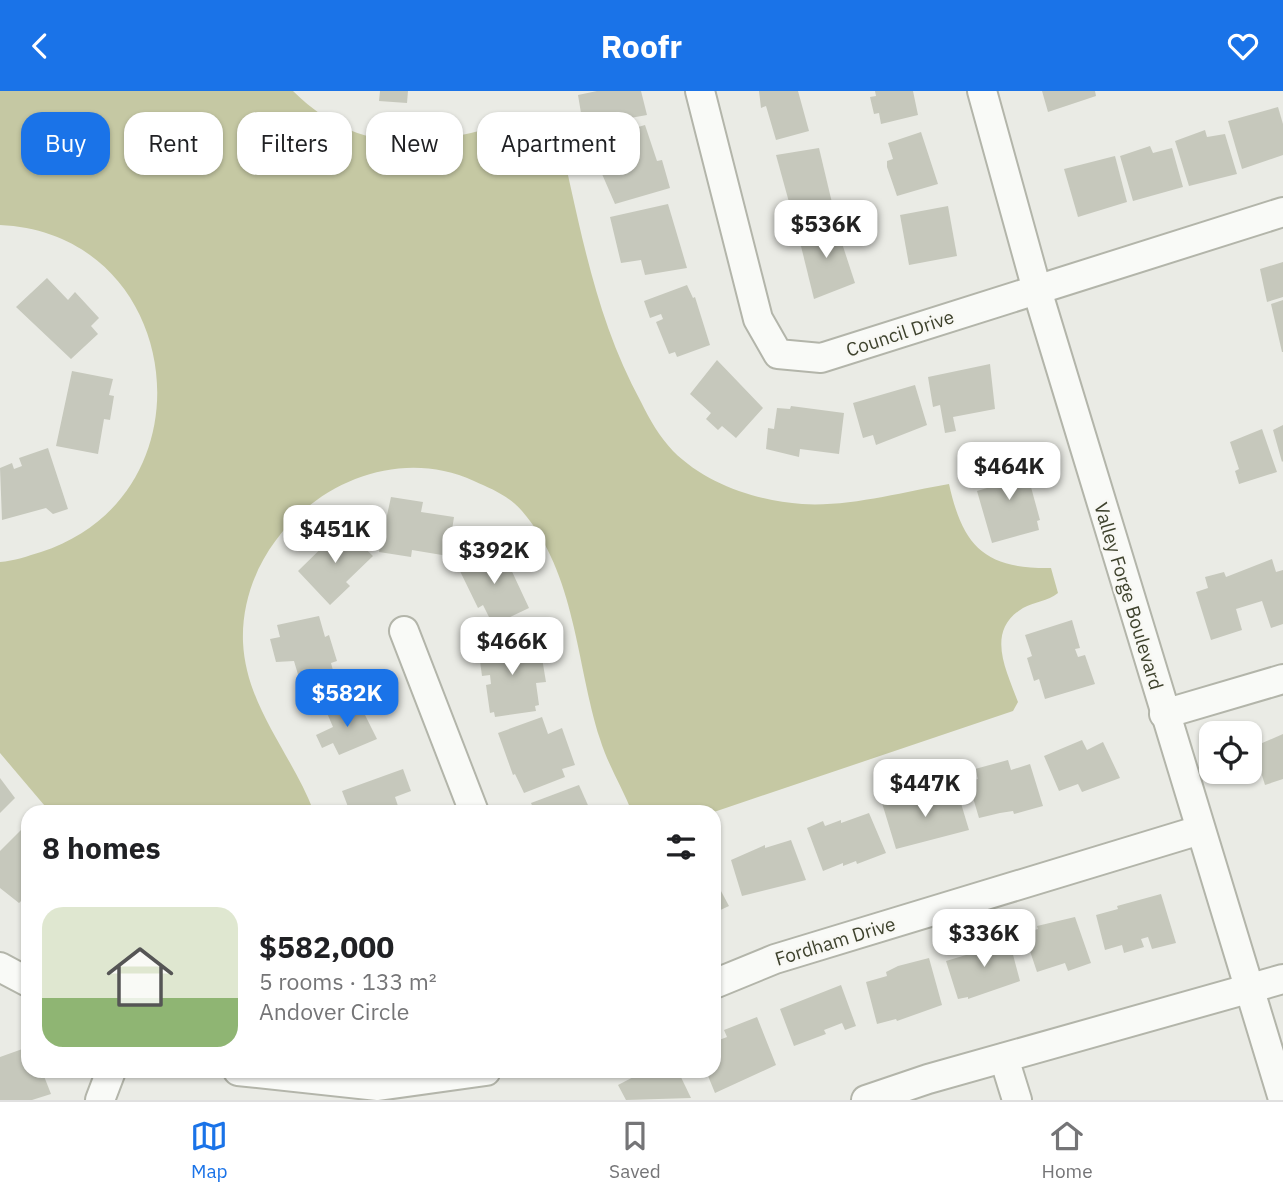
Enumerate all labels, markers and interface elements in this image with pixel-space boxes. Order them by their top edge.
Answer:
text: Roofr [601,25,682,67]
icon: back [21,27,59,65]
icon: heart [1224,27,1262,65]
chip: Buy [21,112,110,175]
chip: Rent [124,112,223,175]
chip: Filters [237,112,352,175]
chip: New [366,112,463,175]
chip: Apartment [477,112,640,175]
pin: $536K [777,201,875,260]
text: $536K [790,208,862,238]
street label: Council Drive [843,304,957,362]
pin: $464K [960,443,1058,502]
text: $464K [973,450,1045,480]
street label: Valley Forge Boulevard [1089,500,1169,692]
pin: $451K [286,505,384,565]
text: $451K [299,513,371,543]
pin: $392K [445,526,543,586]
text: $392K [458,534,530,564]
pin: $466K [463,617,561,677]
text: $466K [476,625,548,655]
pin: $582K [298,669,396,729]
text: $582K [311,677,383,707]
map controls [1199,721,1262,784]
button: locate [1199,721,1262,784]
pin: $447K [876,759,974,819]
text: $447K [889,767,961,797]
text: 8 homes [42,828,161,867]
icon: filters [662,828,700,866]
pin: $336K [935,909,1033,969]
street label: Fordham Drive [772,911,898,971]
text: $336K [948,917,1020,947]
text: $582,000 [259,927,394,966]
icon: home [98,935,182,1019]
text: 5 rooms · 133 m² [259,966,437,996]
text: Andover Circle [259,996,409,1026]
tab: Map [190,1117,228,1183]
tab: Saved [609,1117,661,1183]
tab: Home [1042,1117,1093,1183]

